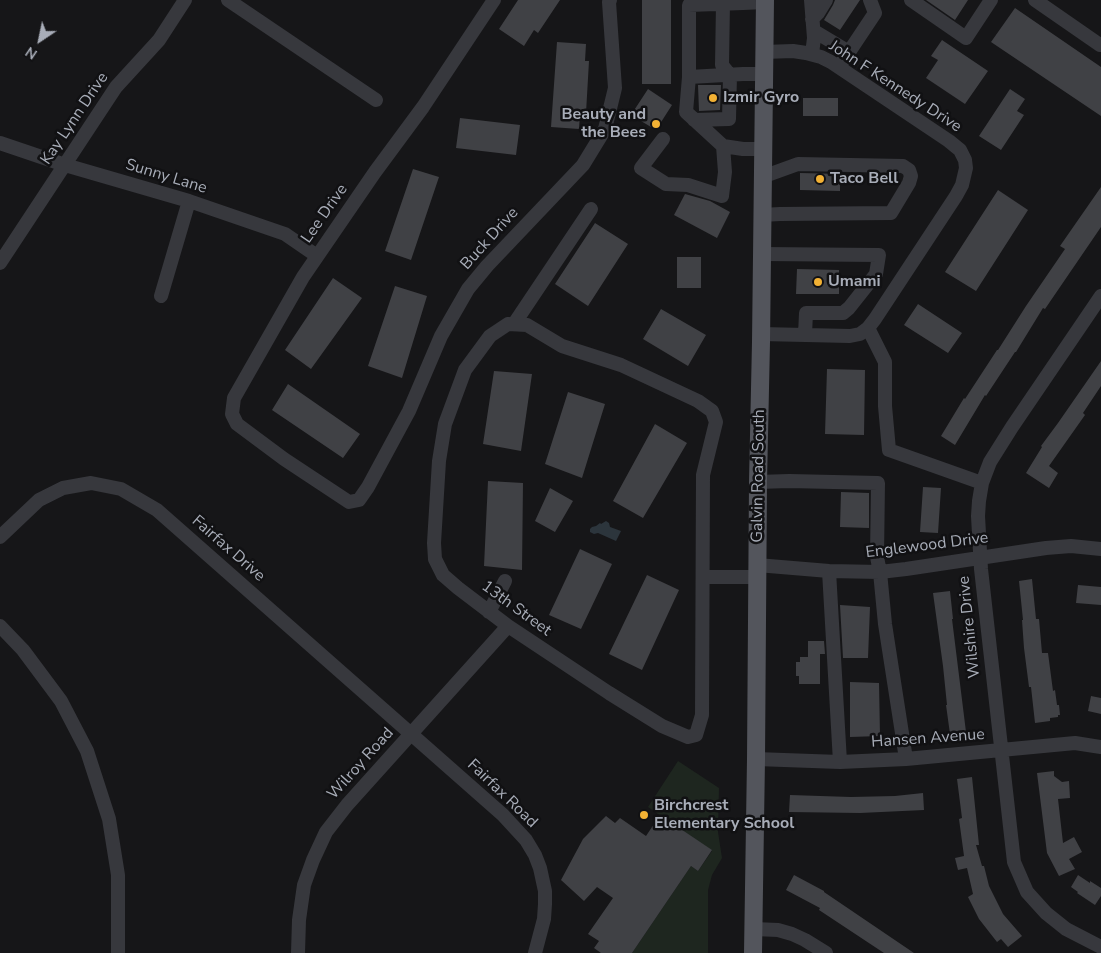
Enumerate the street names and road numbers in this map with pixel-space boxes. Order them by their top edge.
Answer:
street label: John F Kennedy Drive [825,37,965,137]
street label: Kay Lynn Drive [37,69,113,169]
street label: Sunny Lane [123,156,209,198]
street label: Lee Drive [298,181,352,247]
street label: Buck Drive [457,204,523,274]
street label: Galvin Road South [748,409,770,543]
street label: Fairfax Drive [187,512,269,586]
street label: Englewood Drive [865,529,989,563]
street label: Wilshire Drive [955,575,985,679]
street label: 13th Street [477,577,555,641]
street label: Wilroy Road [324,724,398,804]
street label: Hansen Avenue [871,725,985,753]
street label: Fairfax Road [463,756,541,832]

